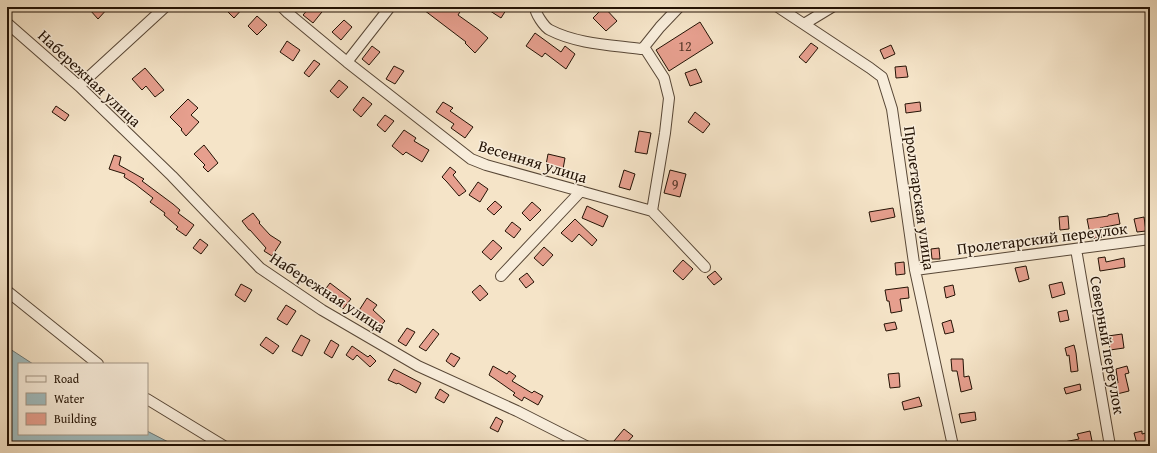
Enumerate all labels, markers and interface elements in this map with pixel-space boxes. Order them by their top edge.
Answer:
street label: Набережная улица [33,24,147,133]
house number: 12 [678,36,692,56]
street label: Пролетарская улица [898,124,942,272]
street label: Весенняя улица [476,133,591,189]
house number: 9 [672,174,679,194]
street label: Пролетарский переулок [955,216,1129,260]
street label: Набережная улица [265,246,391,339]
street label: Северный переулок [1084,274,1132,417]
legend [18,363,148,435]
text: Road [54,370,80,387]
text: Water [54,390,84,407]
text: Building [54,410,97,427]

